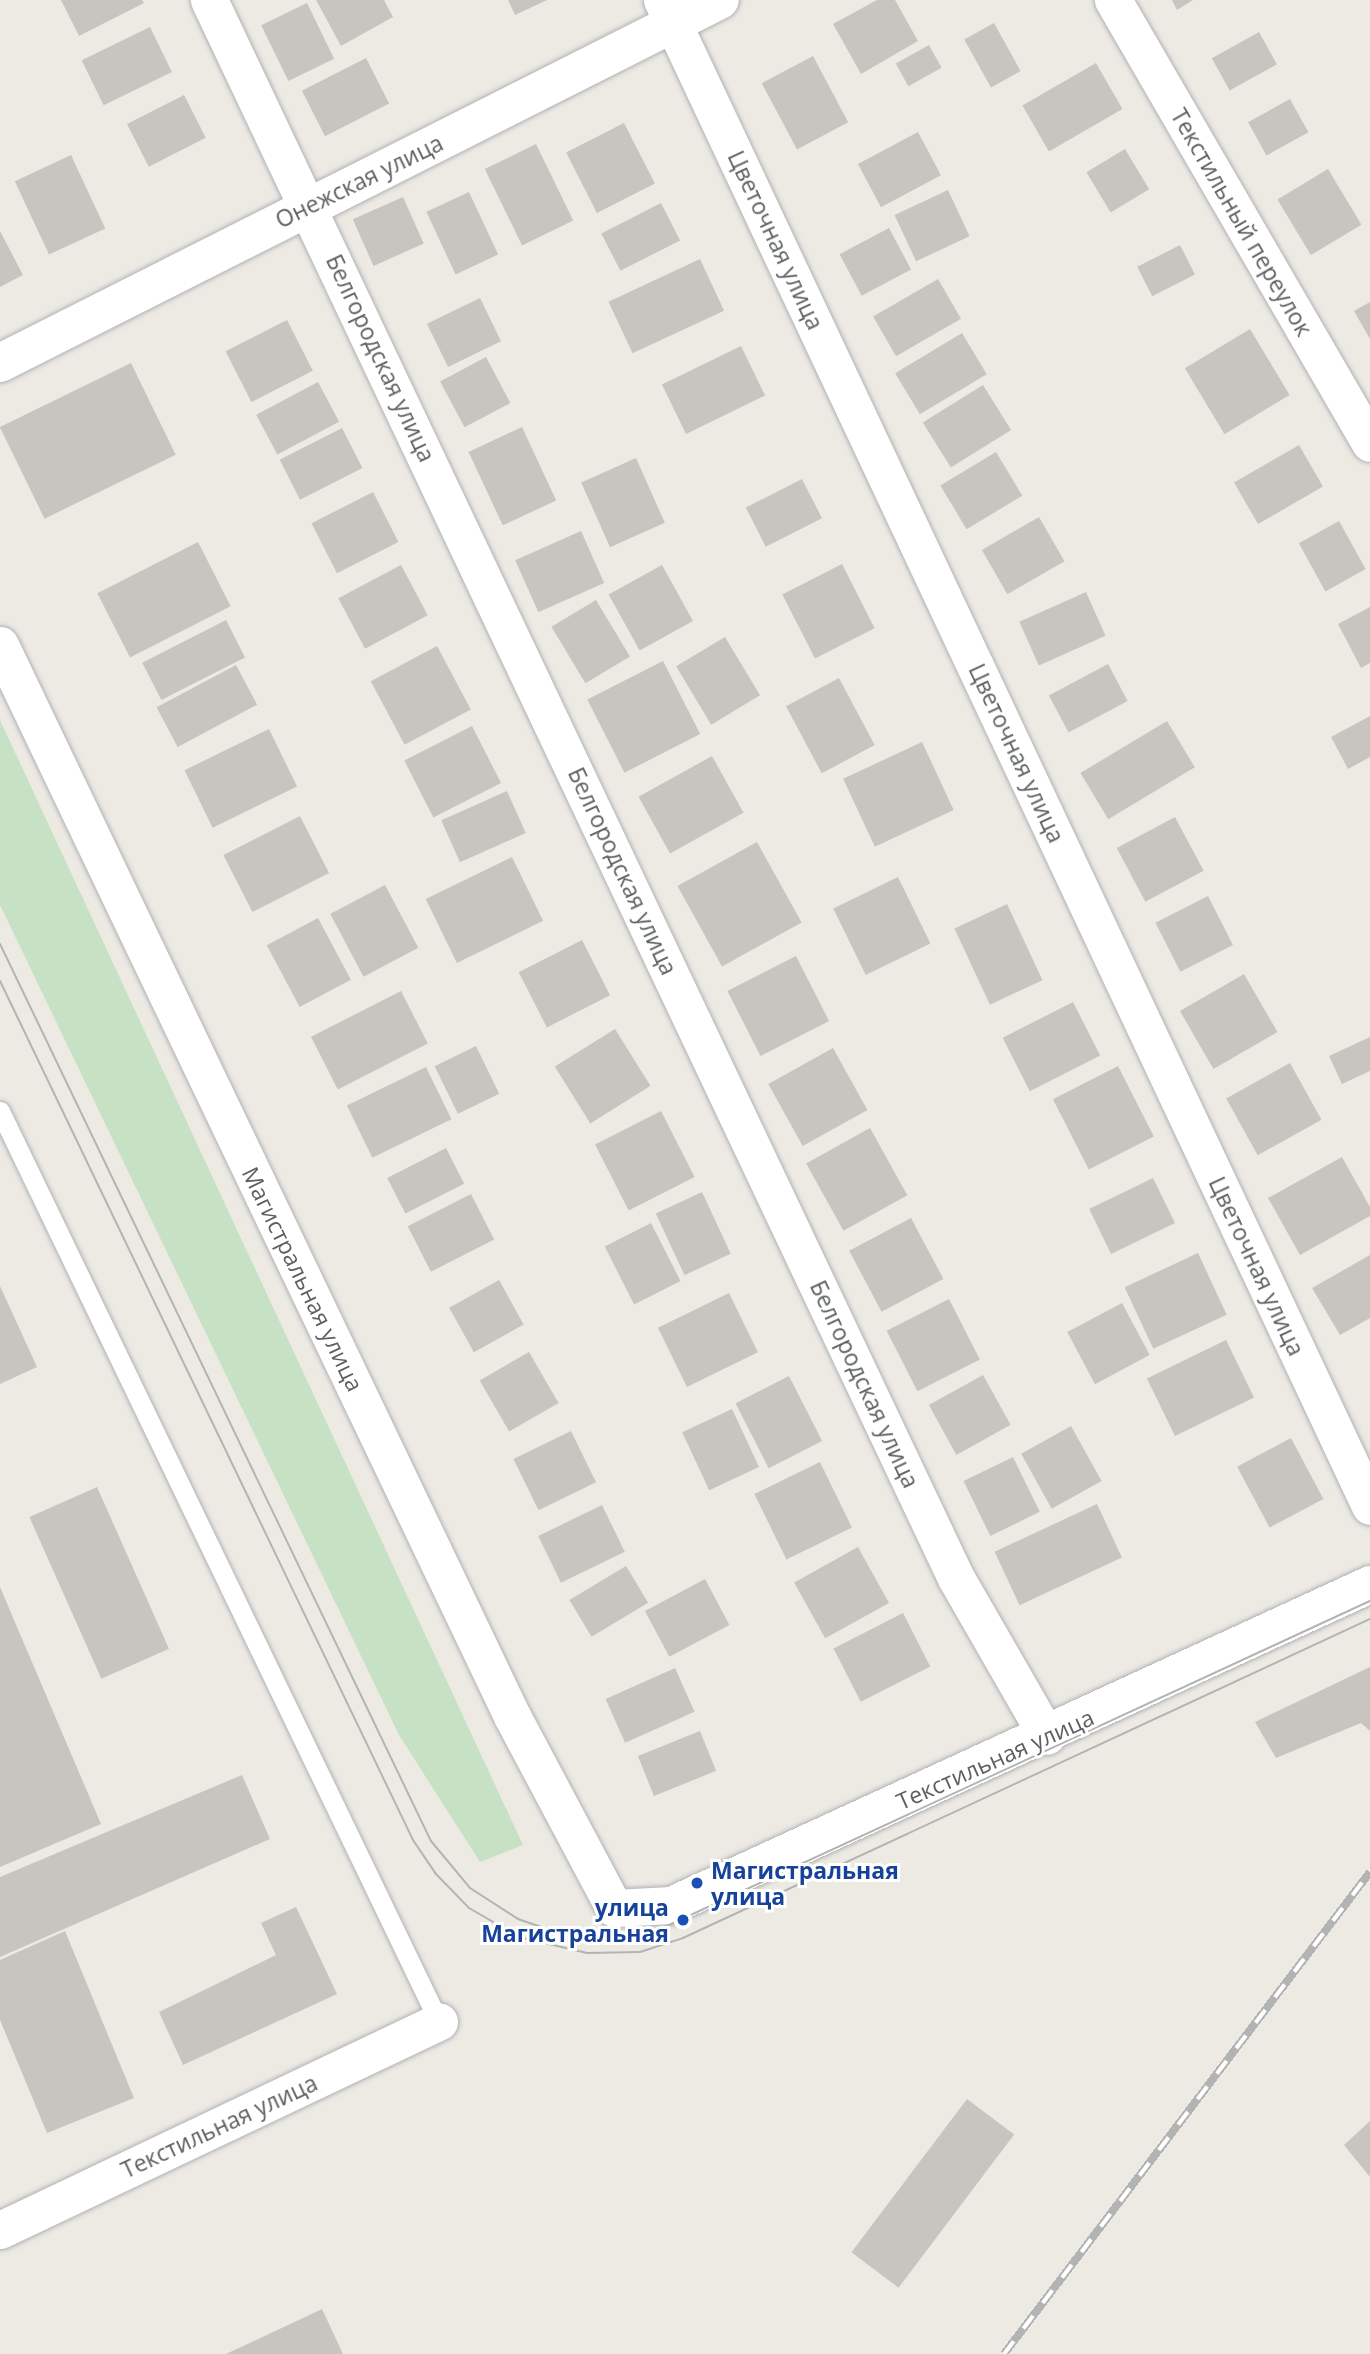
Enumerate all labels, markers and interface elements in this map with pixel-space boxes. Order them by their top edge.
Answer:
street label: Текстильный переулок [1166,103,1318,341]
street label: Онежская улица [271,128,447,234]
street label: Цветочная улица [722,146,830,334]
street label: Белгородская улица [321,250,441,466]
street label: Цветочная улица [963,659,1071,847]
street label: Белгородская улица [563,763,683,979]
street label: Магистральная улица [237,1162,369,1396]
street label: Цветочная улица [1203,1172,1311,1360]
street label: Белгородская улица [805,1276,925,1492]
street label: Текстильная улица [892,1703,1098,1815]
place label: Магистральная улица [711,1856,899,1910]
marker: Магистральная улица [689,1875,705,1891]
place label: улица Магистральная [481,1893,669,1947]
marker: улица Магистральная [675,1912,691,1928]
street label: Текстильная улица [117,2068,321,2184]

